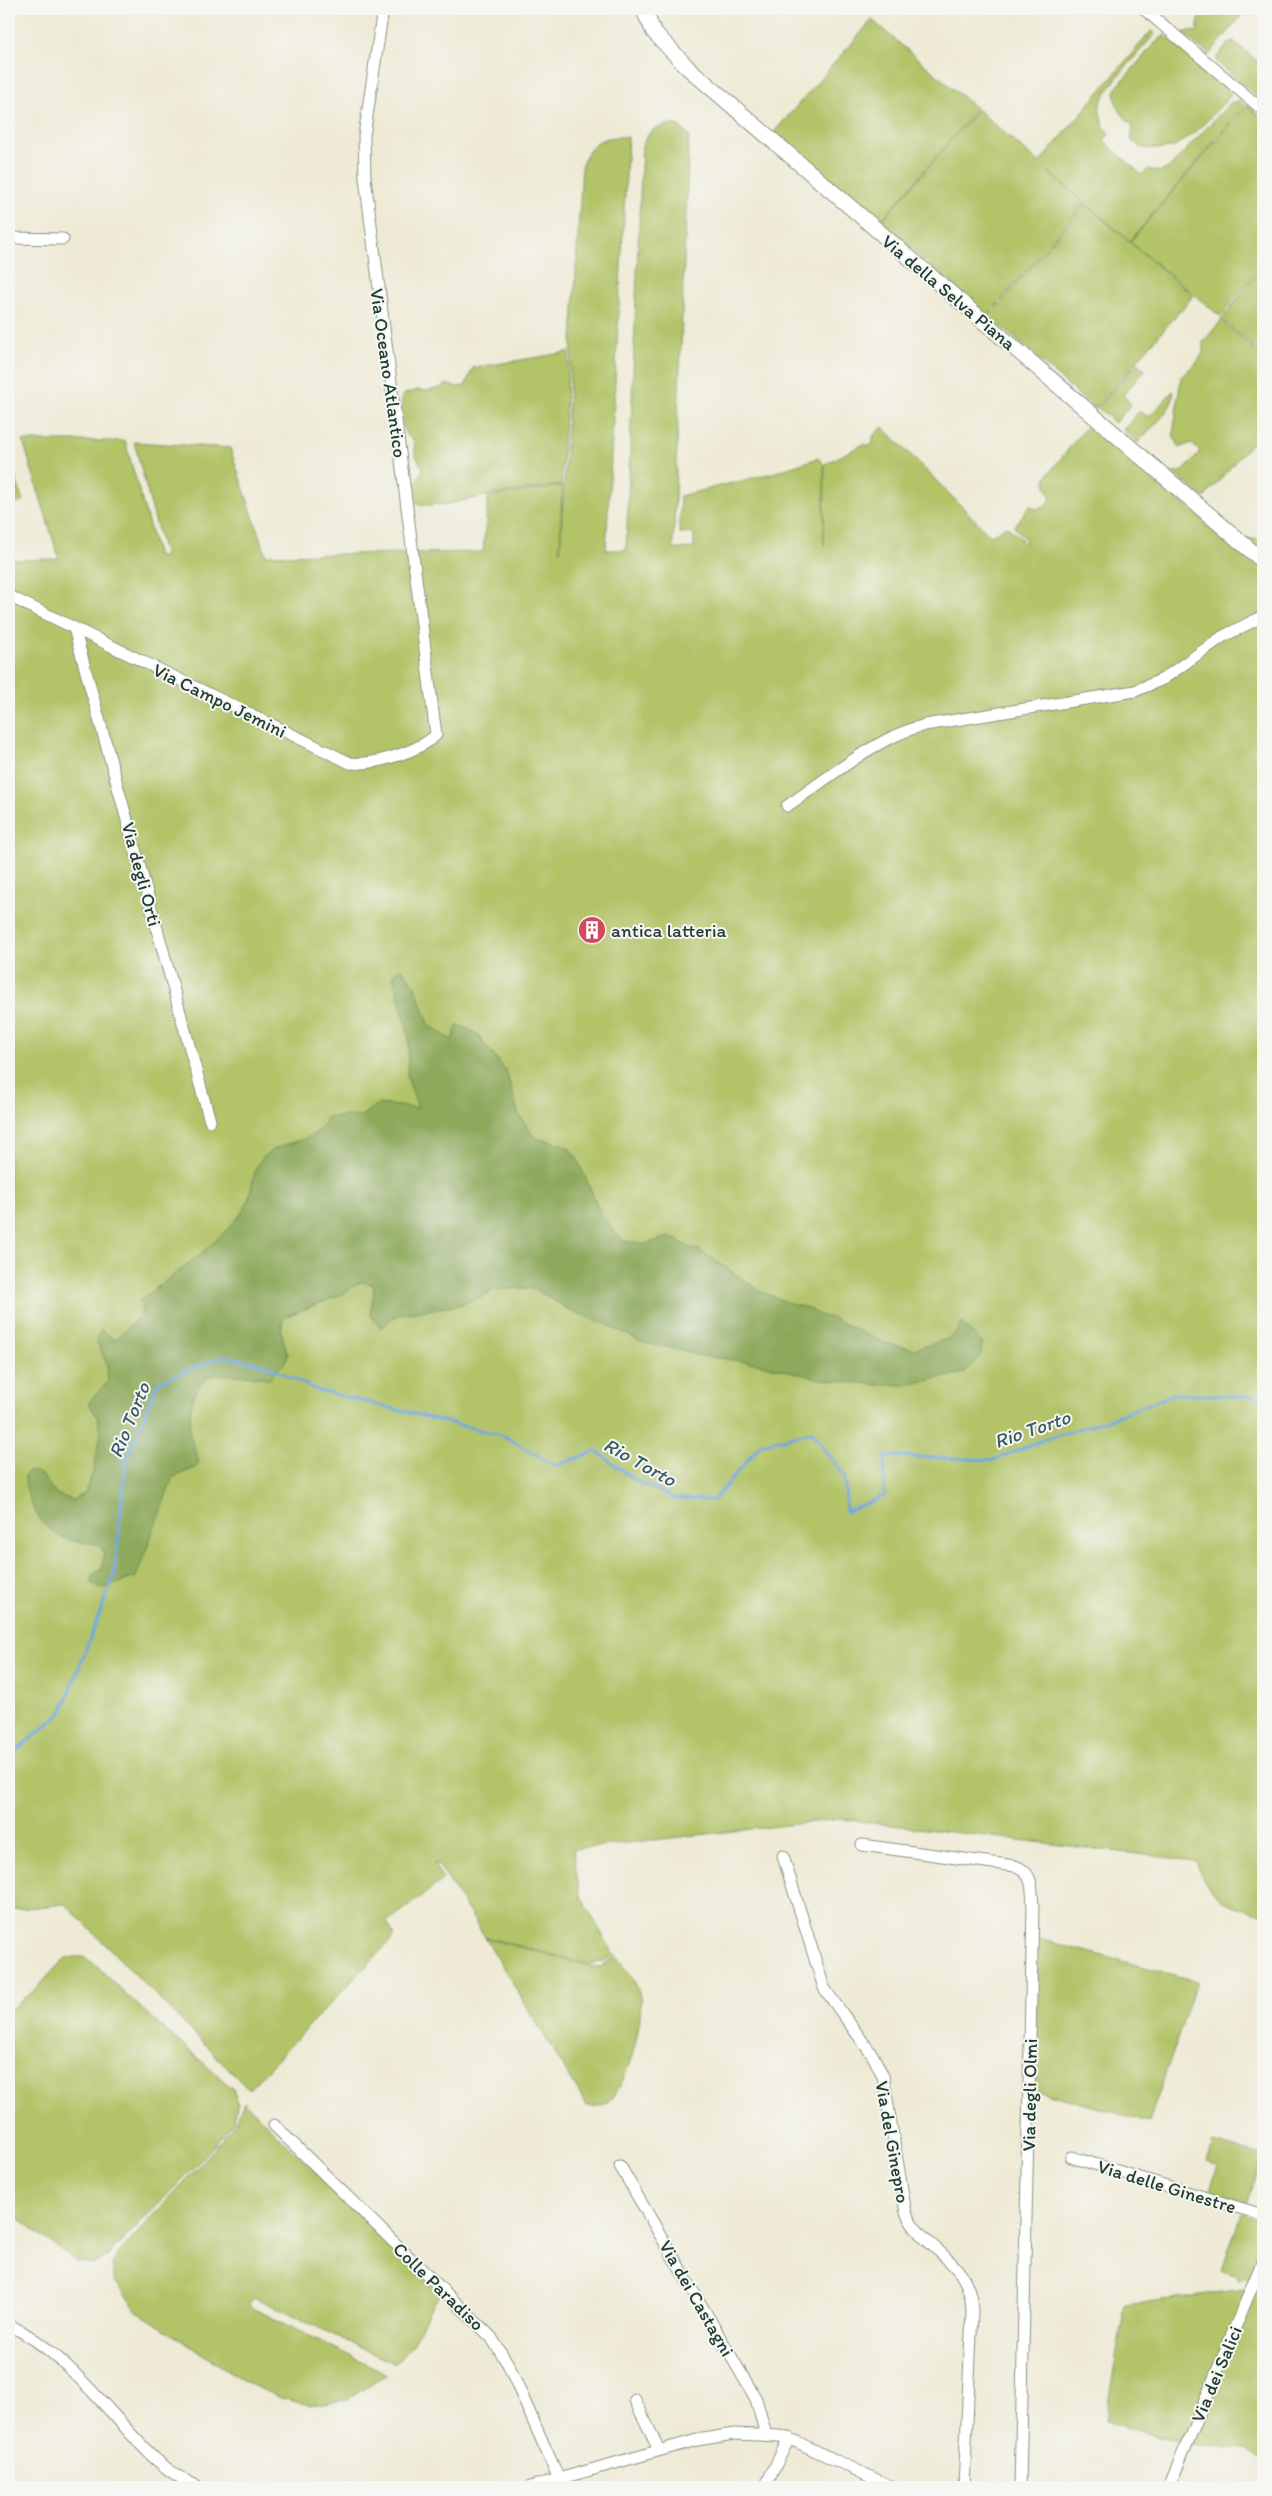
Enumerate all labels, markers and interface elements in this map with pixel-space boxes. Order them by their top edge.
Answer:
street label: Via della Selva Piana [877,230,1021,355]
street label: Via Oceano Atlantico [365,287,412,459]
street label: Via Campo Jemini [149,658,290,743]
street label: Via degli Orti [117,820,166,929]
building icon: antica latteria [577,915,607,945]
place label: antica latteria [611,919,726,942]
water label: Rio Torto [103,1378,155,1461]
water label: Rio Torto [991,1405,1074,1453]
water label: Rio Torto [600,1432,681,1492]
street label: Via degli Olmi [1017,2038,1042,2152]
street label: Via del Ginepro [870,2079,915,2205]
street label: Via delle Ginestre [1095,2155,1239,2218]
street label: Via dei Castagni [654,2236,739,2360]
street label: Colle Paradiso [388,2237,489,2335]
street label: Via dei Salici [1186,2323,1247,2426]

